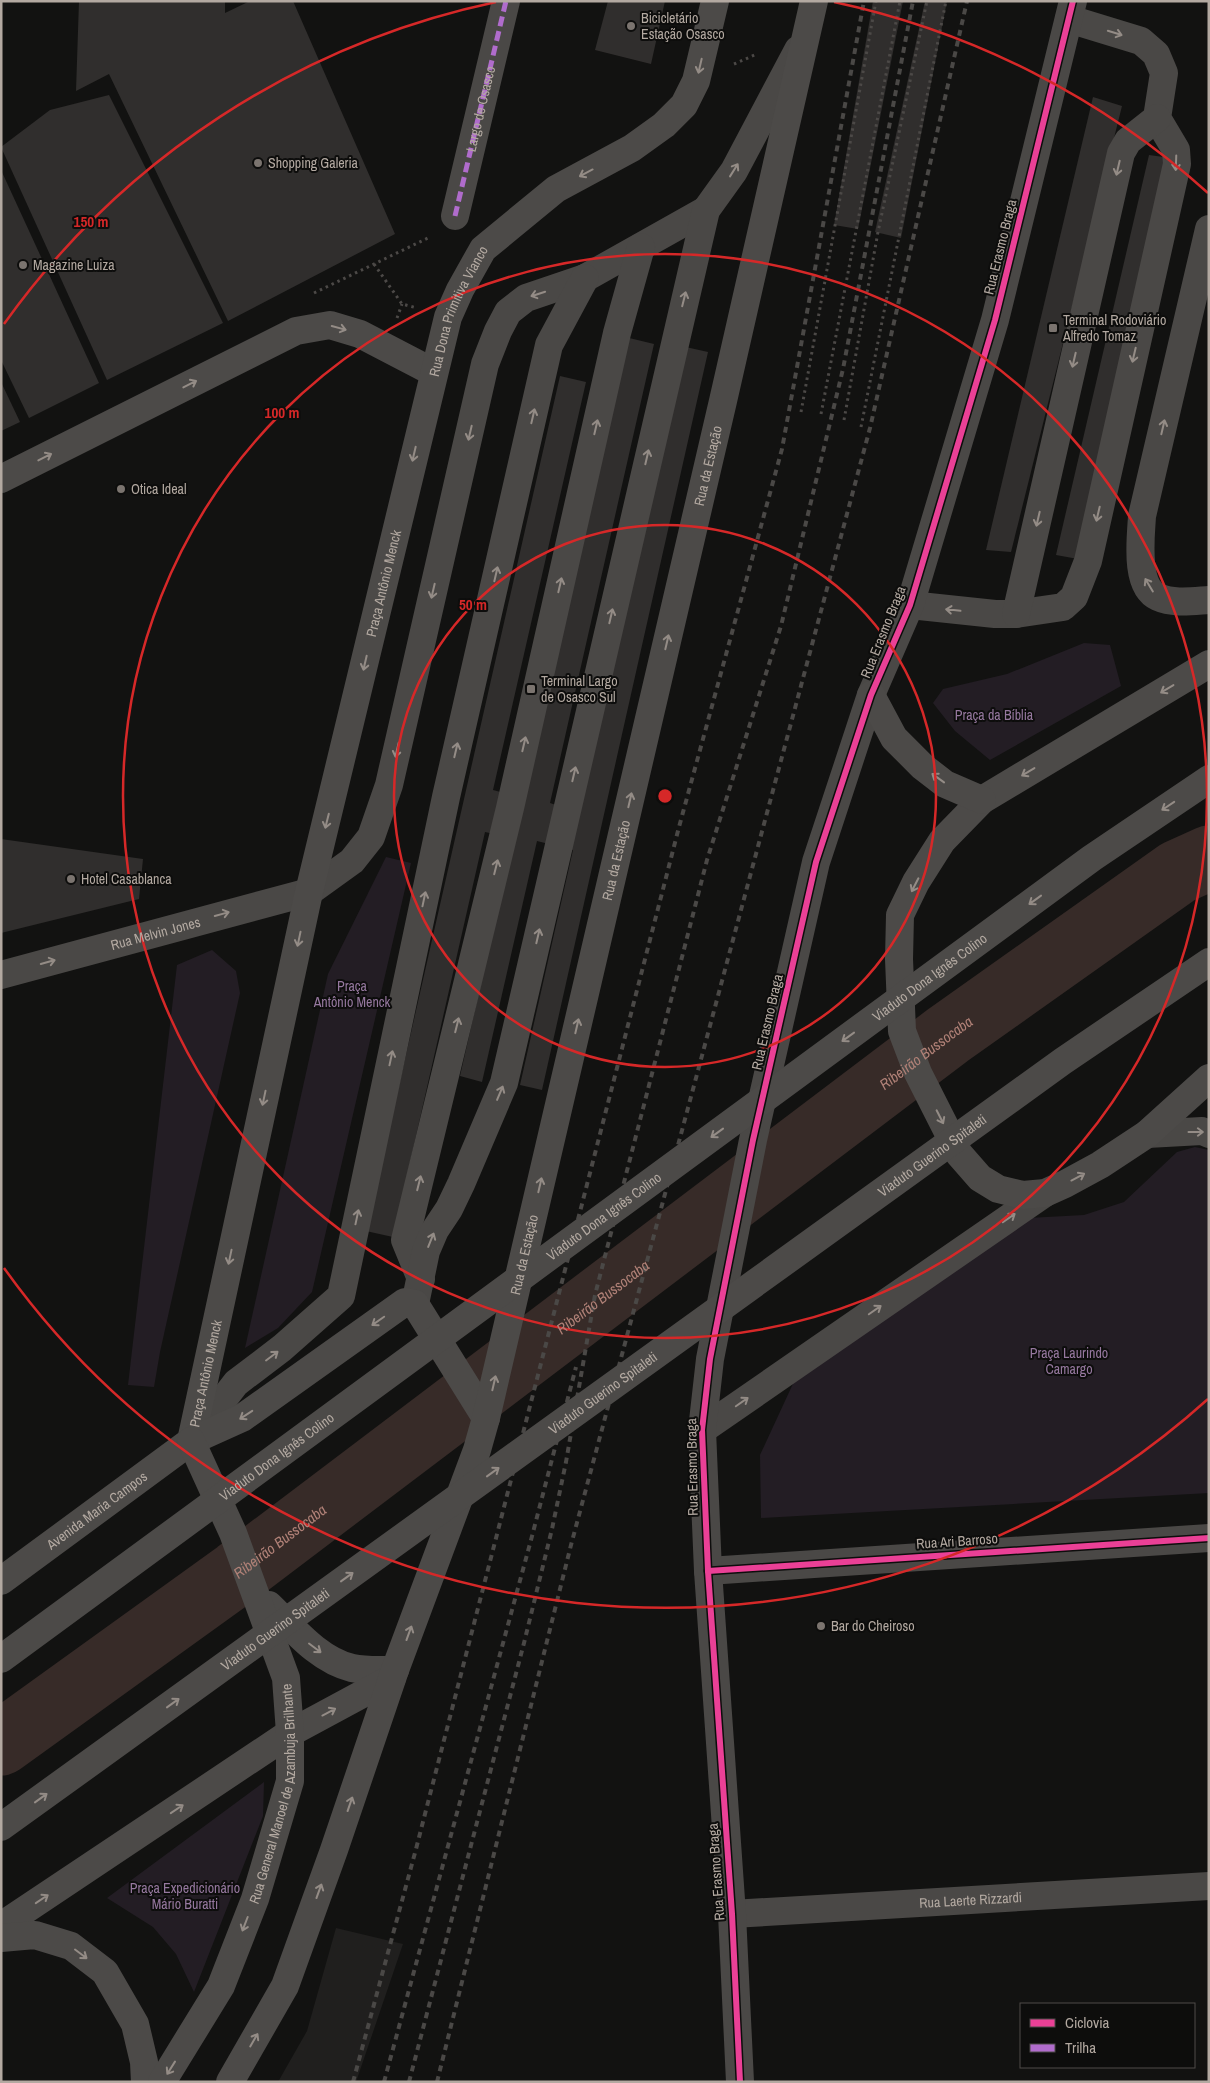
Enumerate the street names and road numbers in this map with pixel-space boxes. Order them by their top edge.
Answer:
street label: Largo de Osasco [462,64,499,154]
street label: Rua Erasmo Braga [979,197,1021,297]
street label: Rua Dona Primitiva Vianco [425,243,492,378]
street label: Rua da Estação [690,424,726,508]
street label: Praça Antônio Menck [362,528,405,639]
street label: Rua Erasmo Braga [856,583,910,681]
street label: Rua da Estação [598,818,634,902]
street label: Rua Melvin Jones [109,913,202,954]
street label: Viaduto Dona Ignês Colino [869,929,990,1025]
street label: Rua Erasmo Braga [747,972,787,1072]
street label: Viaduto Guerino Spitaleti [874,1110,990,1201]
street label: Viaduto Dona Ignês Colino [543,1168,665,1264]
street label: Rua da Estação [506,1213,542,1297]
street label: Praça Antônio Menck [185,1318,226,1429]
street label: Viaduto Guerino Spitaleti [545,1348,661,1438]
street label: Viaduto Dona Ignês Colino [216,1409,338,1505]
street label: Rua Erasmo Braga [682,1417,702,1516]
street label: Avenida Maria Campos [42,1467,151,1554]
street label: Rua Ari Barroso [916,1529,998,1553]
street label: Viaduto Guerino Spitaleti [217,1584,333,1674]
street label: Rua General Manoel de Azambuja Brilhante [245,1683,299,1907]
street label: Rua Erasmo Braga [704,1822,728,1921]
street label: Rua Laerte Rizzardi [919,1888,1022,1912]

